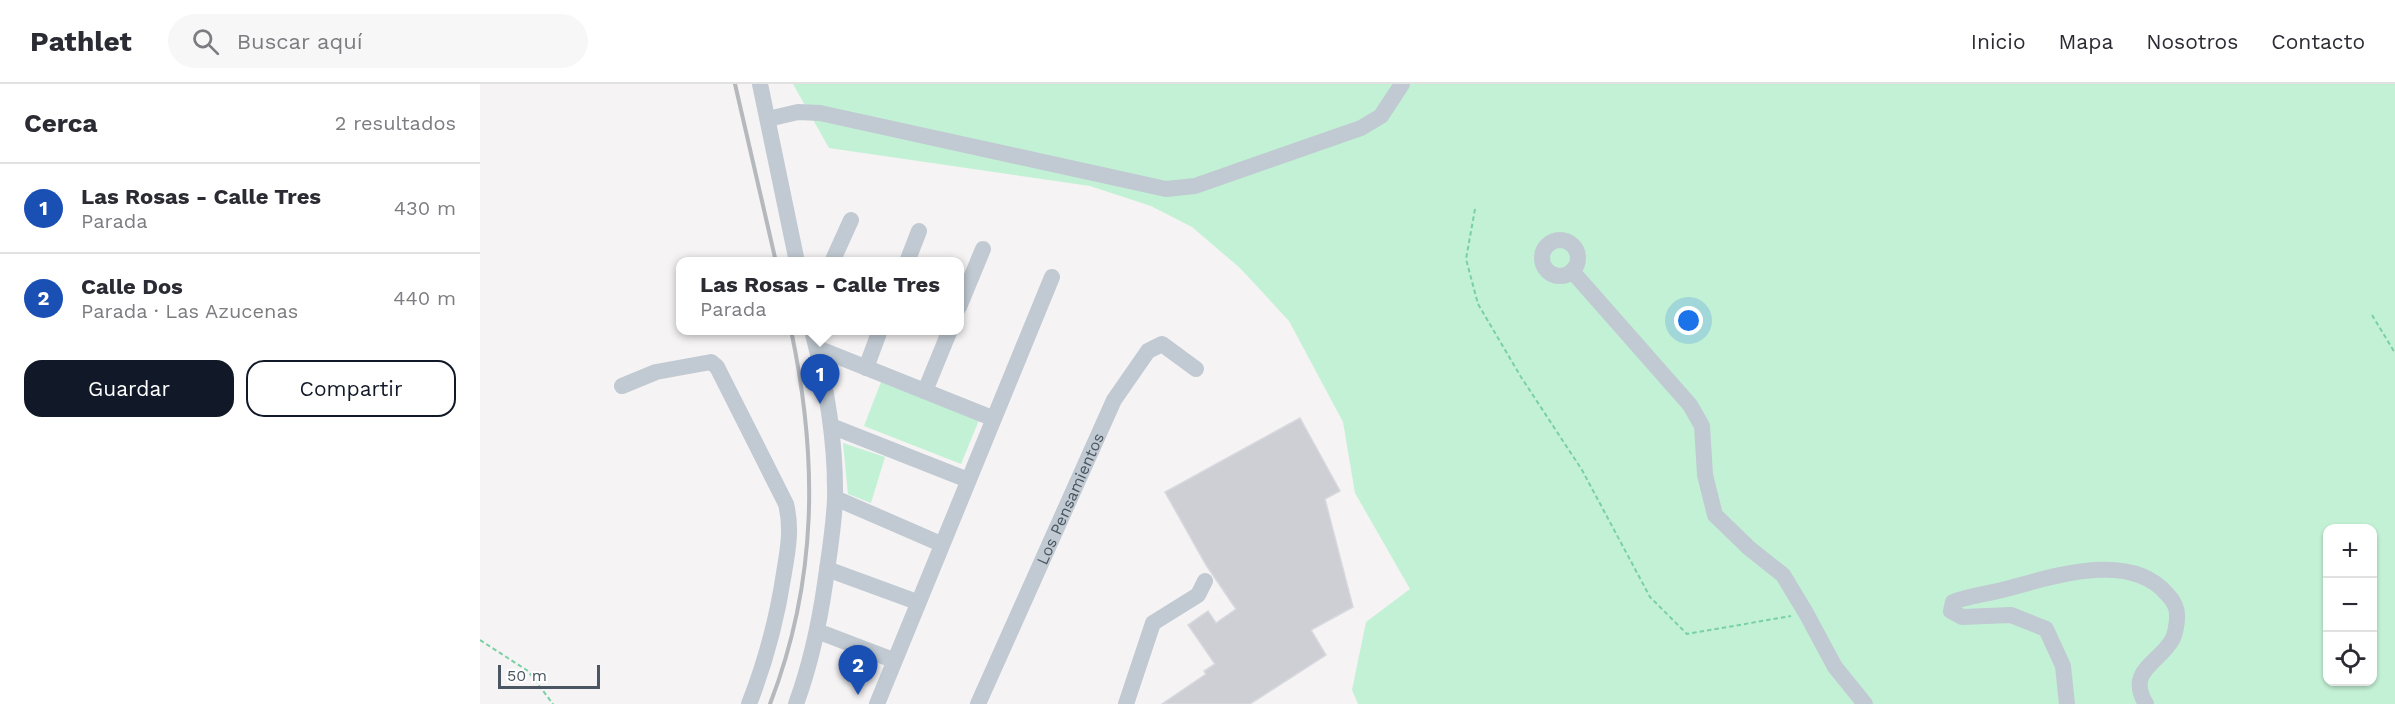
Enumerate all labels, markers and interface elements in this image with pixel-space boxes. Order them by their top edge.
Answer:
search box [168,14,588,68]
text: Pathlet [30,25,132,58]
icon: search [189,25,222,58]
text: Buscar aquí [237,29,363,54]
text: Inicio [1971,29,2026,54]
text: Mapa [2059,29,2113,54]
text: Nosotros [2146,29,2238,54]
text: Contacto [2271,29,2365,54]
text: Cerca [24,108,98,138]
text: 2 resultados [335,111,456,135]
text: Las Rosas - Calle Tres [81,184,321,209]
text: 1 [39,196,48,220]
text: 430 m [394,196,456,220]
text: Parada [81,209,148,233]
popup [676,257,964,335]
text: Las Rosas - Calle Tres [700,272,940,297]
text: Calle Dos [81,274,183,299]
text: 2 [38,286,49,310]
text: 440 m [393,286,456,310]
text: Parada [700,297,767,321]
text: Parada · Las Azucenas [81,299,298,323]
your location [1674,306,1703,335]
pin: 1 [800,354,840,404]
button: Guardar [24,360,234,417]
button: Compartir [246,360,456,417]
street label: Los Pensamientos [1032,430,1108,567]
map controls [2323,524,2377,686]
button: + [2323,524,2377,578]
button: − [2323,578,2377,632]
button: locate [2323,632,2377,686]
pin: 2 [838,646,878,695]
scale bar [498,662,600,690]
text: 50 m [507,666,547,685]

